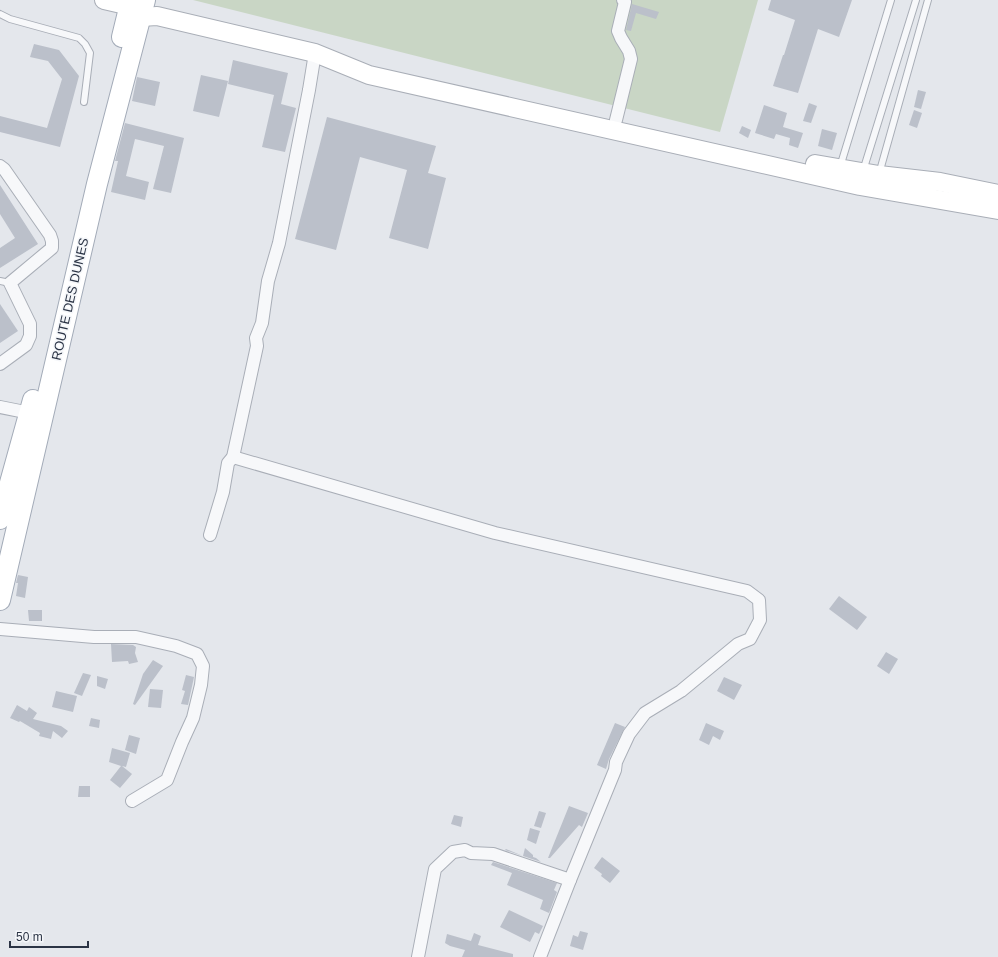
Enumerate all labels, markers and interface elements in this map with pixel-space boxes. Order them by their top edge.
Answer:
street label: ROUTE DES DUNES [49,236,91,362]
scale bar [10,923,88,949]
text: 50 m [16,930,43,944]

